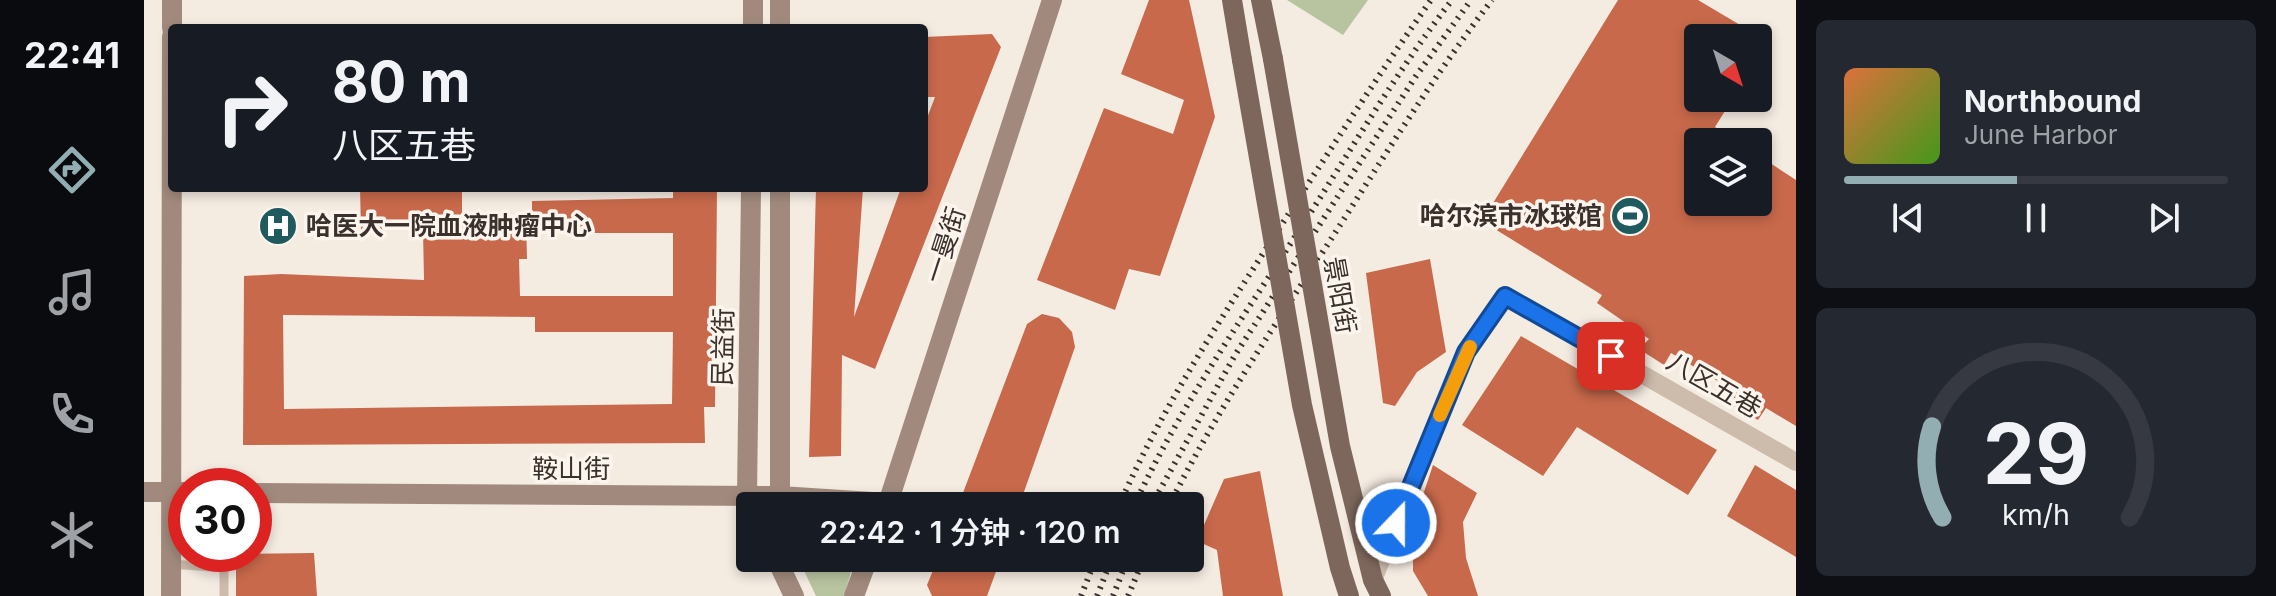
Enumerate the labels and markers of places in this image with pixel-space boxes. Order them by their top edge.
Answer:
sports icon: 哈尔滨市冰球馆 [1609,195,1651,237]
place label: 哈尔滨市冰球馆 [1420,200,1602,231]
hospital icon: 哈医大一院血液肿瘤中心 [257,205,299,247]
place label: 哈医大一院血液肿瘤中心 [306,210,592,241]
pin [1577,322,1645,390]

